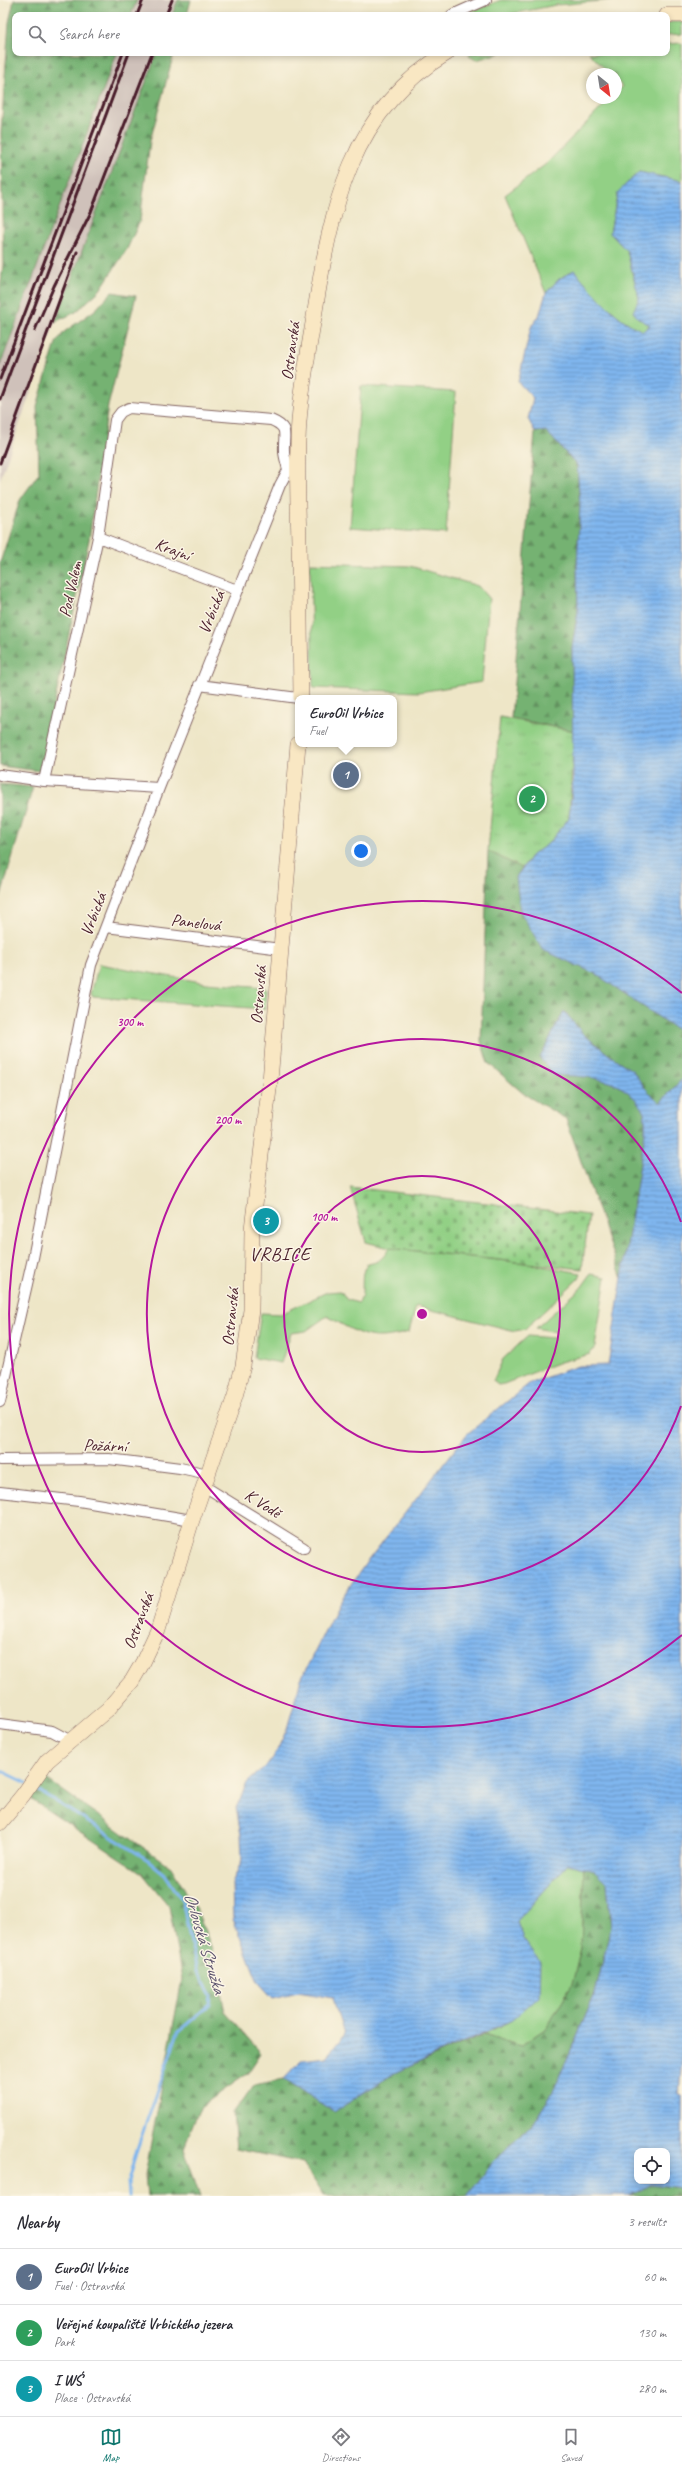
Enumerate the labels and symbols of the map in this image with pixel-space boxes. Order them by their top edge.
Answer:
north arrow [586,68,622,104]
street label: Ostravská [276,319,305,381]
street label: Krajní [152,533,197,567]
street label: Pod Valem [54,559,87,619]
street label: Vrbická [193,586,230,637]
pin: 1 [333,760,359,790]
pin: 2 [519,784,545,814]
your location [351,841,371,861]
street label: Vrbická [76,888,112,939]
street label: Panelová [170,909,223,936]
street label: Ostravská [245,964,272,1025]
text: 300 m [117,1014,144,1030]
text: 200 m [215,1112,242,1128]
pin: 3 [253,1206,279,1236]
text: 100 m [311,1209,338,1225]
district label: VRBICE [249,1242,313,1266]
street label: Ostravská [217,1285,244,1347]
centre of rings [415,1307,429,1321]
street label: Požární [83,1434,131,1457]
street label: K Vodě [241,1484,287,1524]
street label: Ostravská [118,1589,159,1652]
water label: Orlovská Stružka [179,1890,231,1998]

